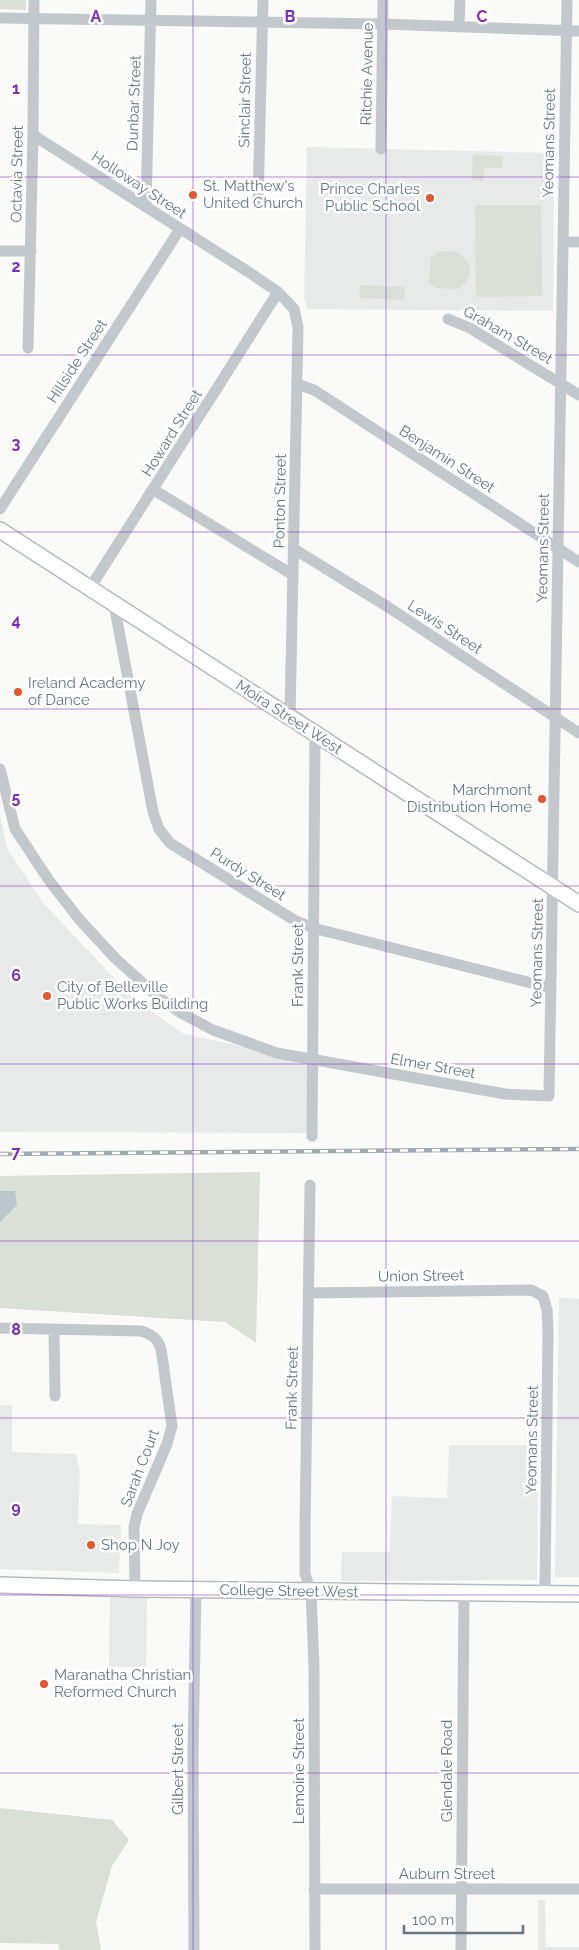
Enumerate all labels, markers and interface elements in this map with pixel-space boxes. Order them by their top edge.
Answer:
text: A [91,7,102,26]
text: B [285,7,296,26]
text: C [477,7,488,26]
street label: Ritchie Avenue [357,22,377,126]
street label: Sinclair Street [235,52,255,148]
street label: Dunbar Street [123,55,145,151]
text: 1 [12,79,20,98]
street label: Yeomans Street [539,88,559,198]
street label: Octavia Street [7,125,27,223]
street label: Holloway Street [88,148,190,222]
place label: St. Matthew's United Church [203,177,303,212]
place label: Prince Charles Public School [320,180,421,215]
marker: St. Matthew's United Church [187,189,199,201]
marker: Prince Charles Public School [424,192,436,204]
text: 2 [11,257,21,276]
street label: Graham Street [460,302,556,368]
street label: Hillside Street [43,316,111,406]
street label: Howard Street [138,386,206,480]
street label: Benjamin Street [396,421,498,497]
text: 3 [12,434,21,453]
street label: Ponton Street [270,453,290,549]
street label: Yeomans Street [533,493,553,603]
street label: Lewis Street [404,596,486,658]
text: 4 [11,611,21,630]
place label: Ireland Academy of Dance [28,674,145,709]
street label: Moira Street West [232,676,346,758]
marker: Ireland Academy of Dance [12,686,24,698]
place label: Marchmont Distribution Home [407,781,532,816]
text: 5 [12,788,21,807]
marker: Marchmont Distribution Home [536,793,548,805]
street label: Purdy Street [207,844,289,904]
street label: Yeomans Street [527,898,547,1008]
street label: Frank Street [289,923,307,1007]
text: 6 [11,966,21,985]
place label: City of Belleville Public Works Building [57,978,208,1013]
marker: City of Belleville Public Works Building [41,990,53,1002]
street label: Elmer Street [389,1050,477,1082]
text: 7 [12,1143,21,1162]
street label: Union Street [378,1266,464,1286]
text: 8 [11,1320,21,1339]
street label: Frank Street [282,1346,302,1430]
street label: Yeomans Street [522,1385,542,1495]
street label: Sarah Court [117,1427,163,1509]
text: 9 [11,1498,21,1517]
place label: Shop N Joy [101,1536,180,1554]
marker: Shop N Joy [85,1539,97,1551]
street label: College Street West [219,1581,359,1601]
place label: Maranatha Christian Reformed Church [54,1666,191,1701]
marker: Maranatha Christian Reformed Church [38,1678,50,1690]
street label: Lemoine Street [290,1718,308,1824]
street label: Glendale Road [438,1720,456,1822]
street label: Gilbert Street [169,1723,187,1815]
street label: Auburn Street [399,1865,495,1883]
scale bar [404,1902,523,1934]
text: 100 m [412,1911,454,1929]

